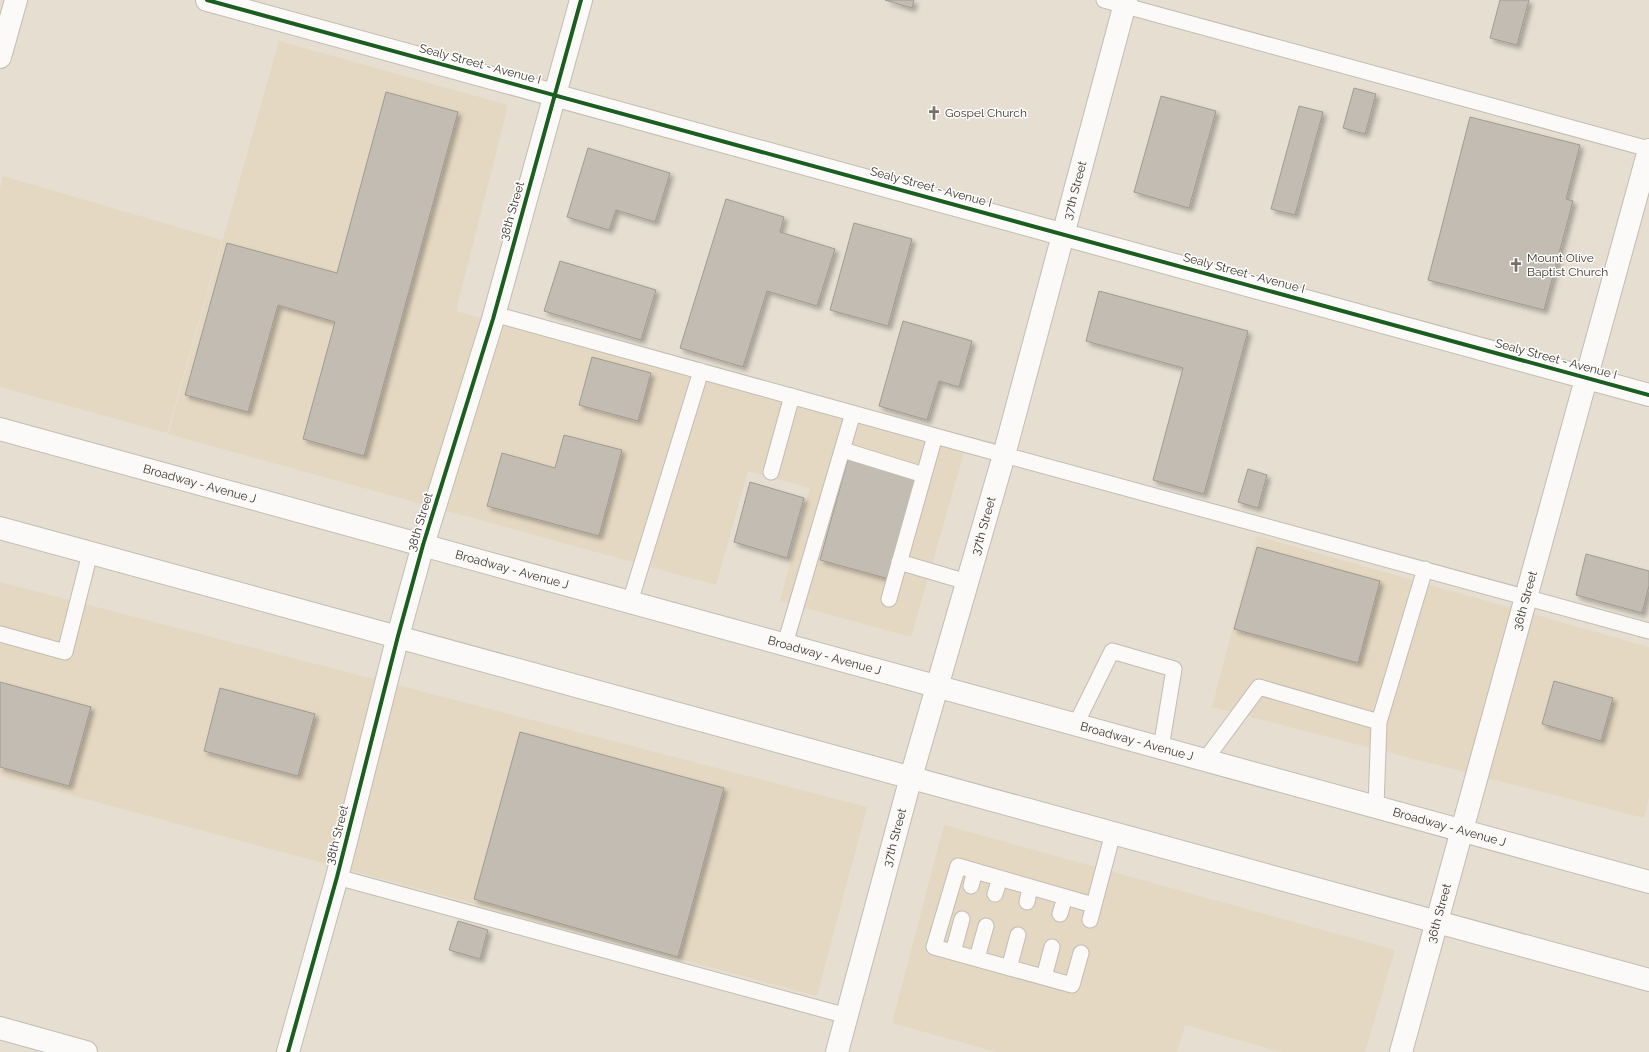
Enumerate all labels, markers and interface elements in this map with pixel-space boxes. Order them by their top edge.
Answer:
street label: Sealy Street - Avenue I [418,41,542,87]
church icon: Gospel Church [926,105,942,121]
place label: Gospel Church [945,106,1027,120]
street label: 37th Street [1060,159,1090,221]
street label: Sealy Street - Avenue I [869,164,993,210]
street label: 38th Street [497,180,527,242]
street label: Sealy Street - Avenue I [1182,250,1306,296]
place label: Mount Olive Baptist Church [1527,251,1608,279]
church icon: Mount Olive Baptist Church [1508,257,1524,273]
street label: Sealy Street - Avenue I [1494,336,1618,382]
street label: Broadway - Avenue J [141,462,258,506]
street label: 38th Street [404,491,436,553]
street label: 37th Street [968,495,999,557]
street label: Broadway - Avenue J [454,547,570,592]
street label: 36th Street [1510,569,1540,632]
street label: Broadway - Avenue J [766,633,883,678]
street label: Broadway - Avenue J [1079,719,1195,764]
street label: 38th Street [323,804,351,866]
street label: Broadway - Avenue J [1391,805,1508,849]
street label: 37th Street [880,807,909,869]
street label: 36th Street [1424,882,1454,944]

